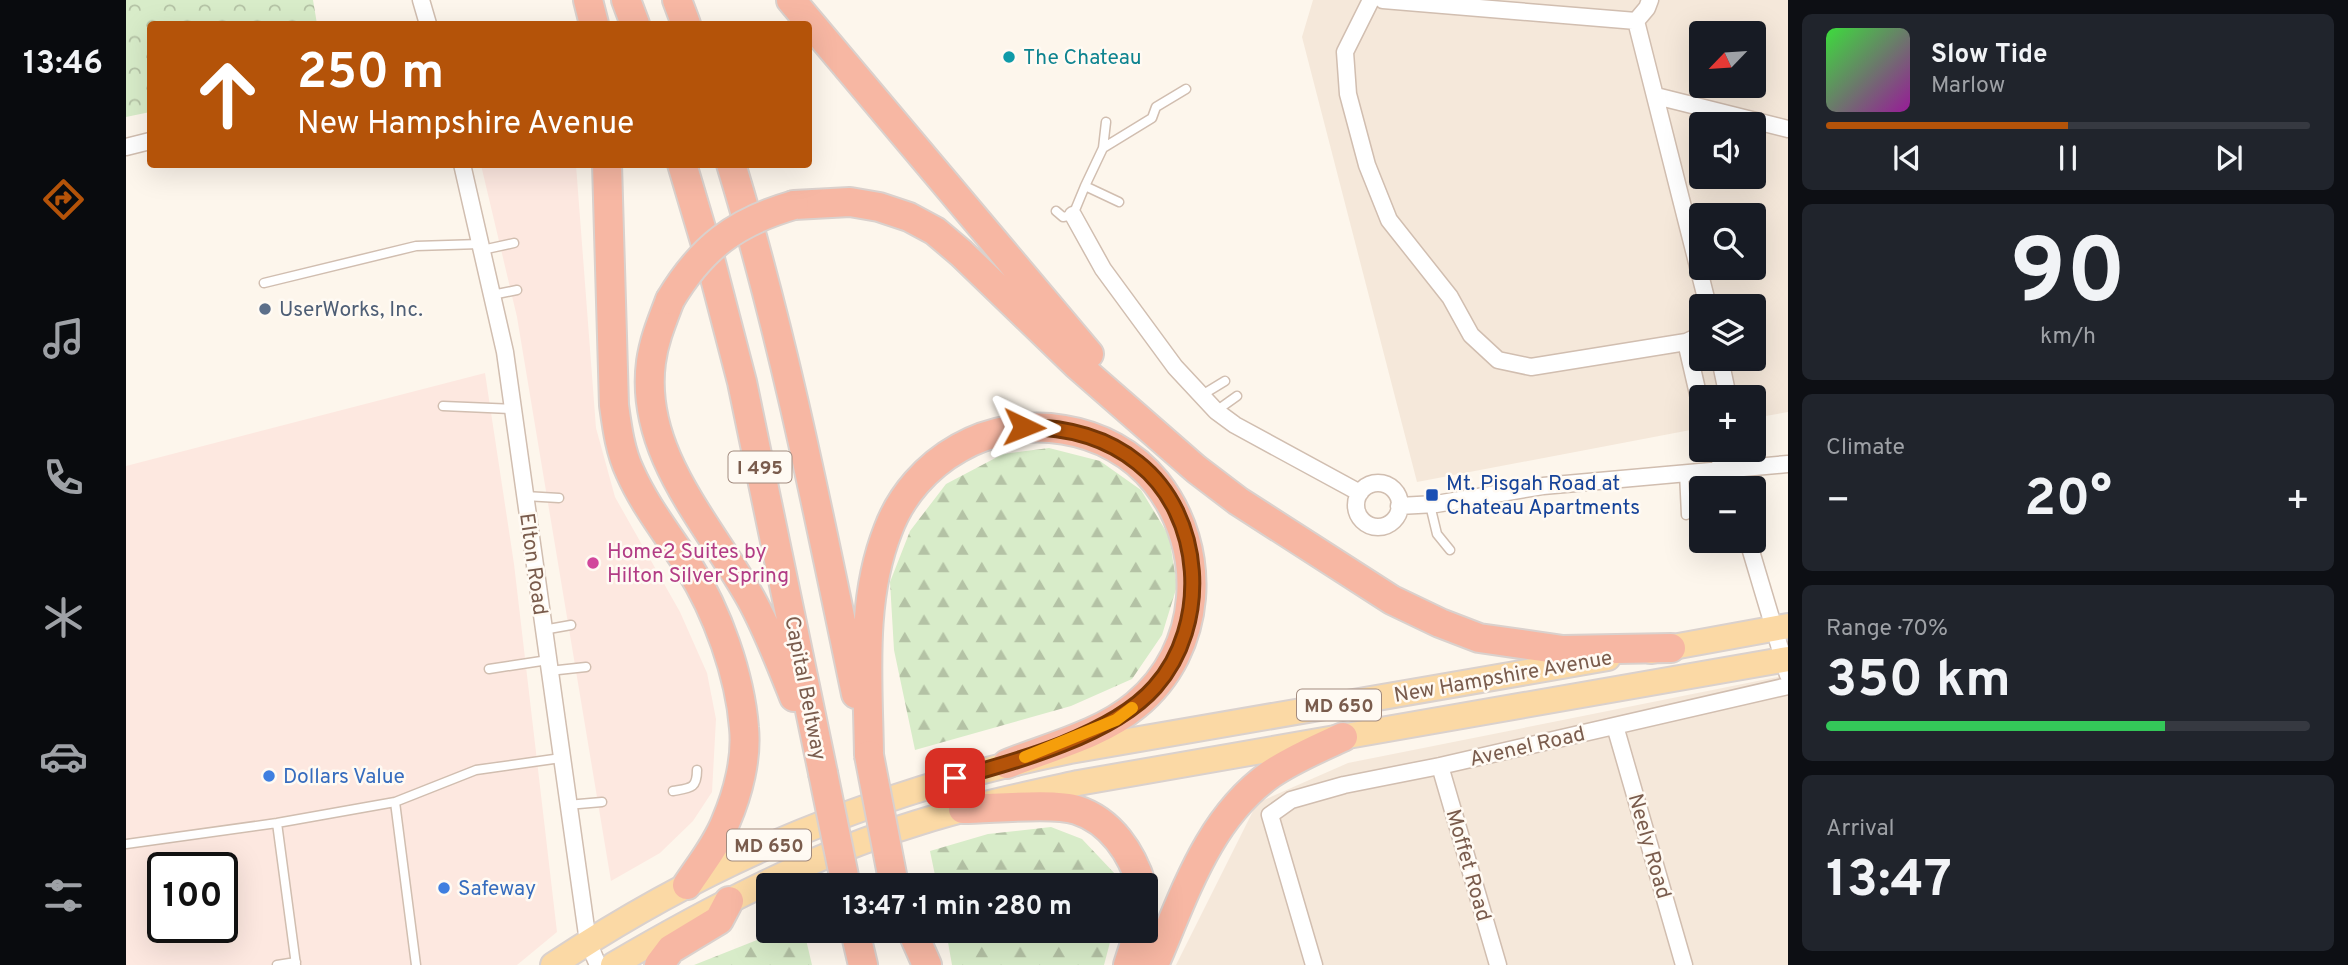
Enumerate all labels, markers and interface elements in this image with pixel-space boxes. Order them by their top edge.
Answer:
north arrow [1689,21,1766,98]
map controls [1689,21,1766,553]
text: Slow Tide [1931,39,2048,72]
text: 250 m [297,44,444,106]
text: 13:46 [23,45,103,85]
place label: The Chateau [1023,45,1142,72]
icon: ahead [182,49,273,140]
marker: The Chateau [1001,49,1017,65]
text: Marlow [1931,72,2005,101]
text: New Hampshire Avenue [297,105,634,145]
button: sound [1689,112,1766,189]
icon: previous [1888,139,1926,177]
icon: pause [2049,139,2087,177]
icon: next [2210,139,2248,177]
icon: directions [39,175,88,224]
button: search [1689,203,1766,280]
text: 90 [2010,220,2126,335]
button: layers [1689,294,1766,371]
place label: UserWorks, Inc. [279,297,423,324]
marker: UserWorks, Inc. [257,301,273,317]
icon: music [39,314,88,363]
text: km/h [2040,323,2096,352]
button: + [1689,385,1766,462]
position arrow [987,390,1061,464]
text: Climate [1826,434,1905,463]
road number: I 495 [728,452,792,482]
icon: phone [39,453,88,502]
text: 20° [2024,468,2112,534]
place label: Mt. Pisgah Road at Chateau Apartments [1446,471,1640,522]
button: − [1689,476,1766,553]
text: − [1826,478,1851,527]
text: + [2285,478,2310,527]
marker: Mt. Pisgah Road at Chateau Apartments [1424,487,1440,503]
street label: Elton Road [512,511,553,617]
place label: Home2 Suites by Hilton Silver Spring [607,539,789,590]
marker: Home2 Suites by Hilton Silver Spring [585,555,601,571]
icon: climate [39,593,88,642]
street label: Capital Beltway [777,614,832,763]
text: Range · 70% [1826,615,1948,644]
street label: New Hampshire Avenue [1392,645,1615,710]
text: 350 km [1826,649,2011,715]
road number: MD 650 [1297,690,1381,720]
street label: Avenel Road [1467,721,1588,774]
icon: car [39,732,88,781]
pin [925,748,985,808]
icon: arrive [936,759,974,797]
place label: Dollars Value [283,764,405,791]
marker: Dollars Value [261,768,277,784]
street label: Neely Road [1621,791,1676,902]
street label: Moffet Road [1439,806,1496,925]
text: Arrival [1826,815,1895,844]
road number: MD 650 [727,830,811,860]
text: 13:47 [1826,849,1952,915]
speed limit sign: 100 [147,852,238,943]
icon: filters [39,871,88,920]
place label: Safeway [458,876,536,903]
marker: Safeway [436,880,452,896]
text: 13:47 · 1 min · 280 m [842,891,1072,924]

